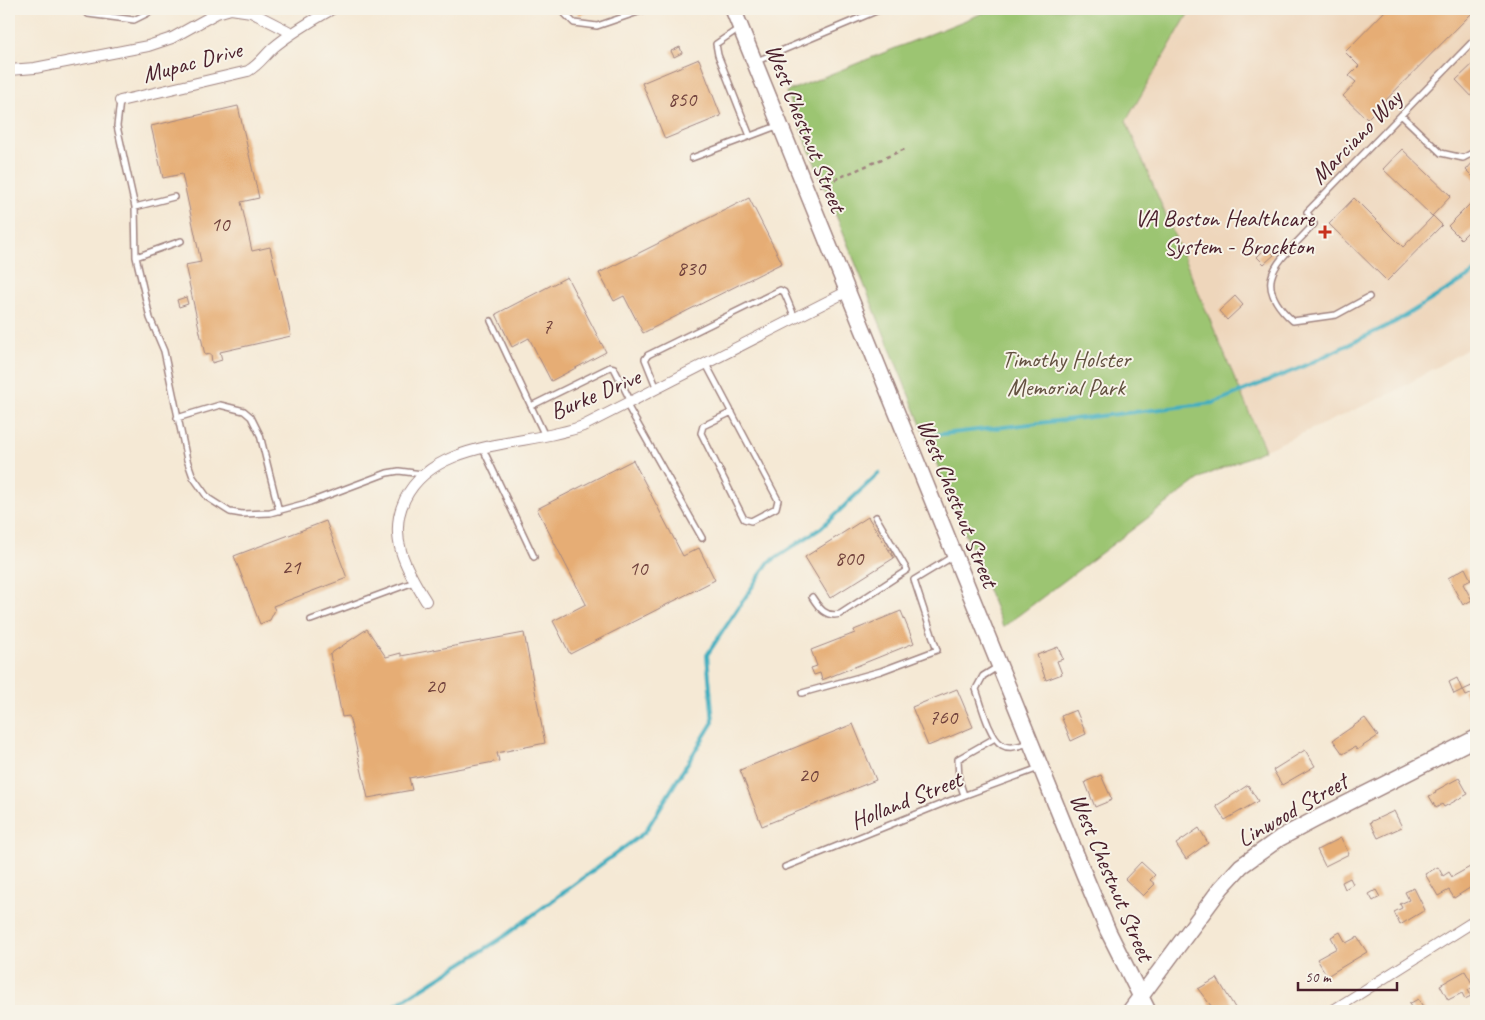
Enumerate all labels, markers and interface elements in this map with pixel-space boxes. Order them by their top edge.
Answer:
street label: Mupac Drive [139,34,247,90]
street label: West Chestnut Street [759,39,854,218]
street label: Marciano Way [1304,82,1409,190]
house number: 850 [668,86,698,112]
place label: VA Boston Healthcare System - Brockton [1134,203,1316,261]
house number: 10 [211,211,231,237]
marker: VA Boston Healthcare System - Brockton [1318,225,1332,239]
house number: 830 [677,255,707,281]
house number: 7 [542,313,553,339]
park label: Timothy Holster Memorial Park [1002,344,1133,402]
street label: Burke Drive [545,361,647,426]
street label: West Chestnut Street [911,414,1006,593]
house number: 800 [835,545,865,571]
house number: 21 [282,554,302,580]
house number: 10 [629,555,649,581]
house number: 20 [426,673,446,699]
house number: 760 [929,704,959,730]
house number: 20 [799,762,819,788]
street label: Holland Street [846,763,968,836]
street label: Linwood Street [1231,765,1355,854]
street label: West Chestnut Street [1063,789,1162,967]
scale bar [1298,960,1396,992]
text: 50 m [1305,968,1332,987]

